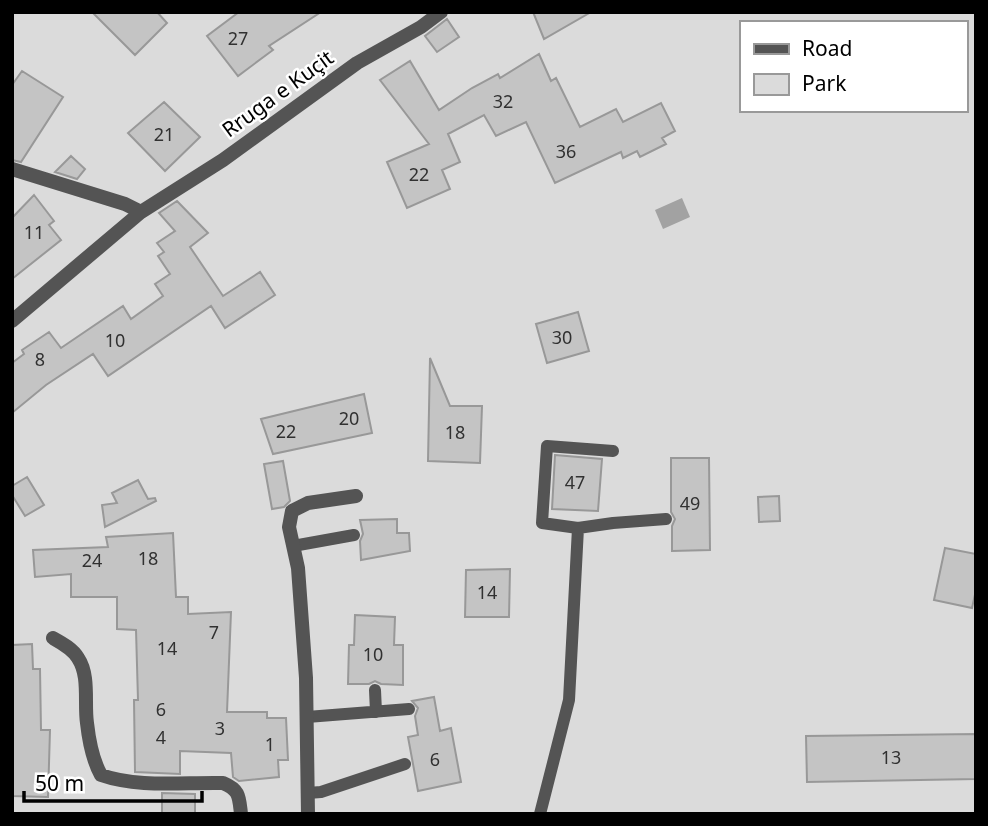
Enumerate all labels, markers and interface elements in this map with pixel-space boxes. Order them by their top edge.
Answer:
legend [740,21,967,112]
house number: 27 [228,26,248,50]
text: Road [802,34,852,62]
street label: Rruga e Kuçit [216,43,339,143]
text: Park [802,69,847,97]
house number: 32 [493,89,513,113]
house number: 21 [154,122,174,146]
house number: 36 [556,139,576,163]
house number: 22 [409,162,429,186]
house number: 11 [24,220,44,244]
house number: 30 [552,325,572,349]
house number: 10 [105,328,125,352]
house number: 8 [35,347,45,371]
house number: 20 [339,406,359,430]
house number: 22 [276,419,296,443]
house number: 18 [445,420,465,444]
house number: 47 [565,470,585,494]
house number: 49 [680,491,700,515]
house number: 18 [138,546,158,570]
house number: 24 [82,548,102,572]
house number: 14 [477,580,497,604]
house number: 7 [209,620,219,644]
house number: 14 [157,636,177,660]
house number: 10 [363,642,383,666]
house number: 6 [156,697,166,721]
house number: 3 [215,716,225,740]
house number: 4 [156,725,166,749]
house number: 1 [265,732,275,756]
house number: 13 [881,745,901,769]
house number: 6 [430,747,440,771]
scale bar [24,760,203,804]
text: 50 m [35,769,84,797]

